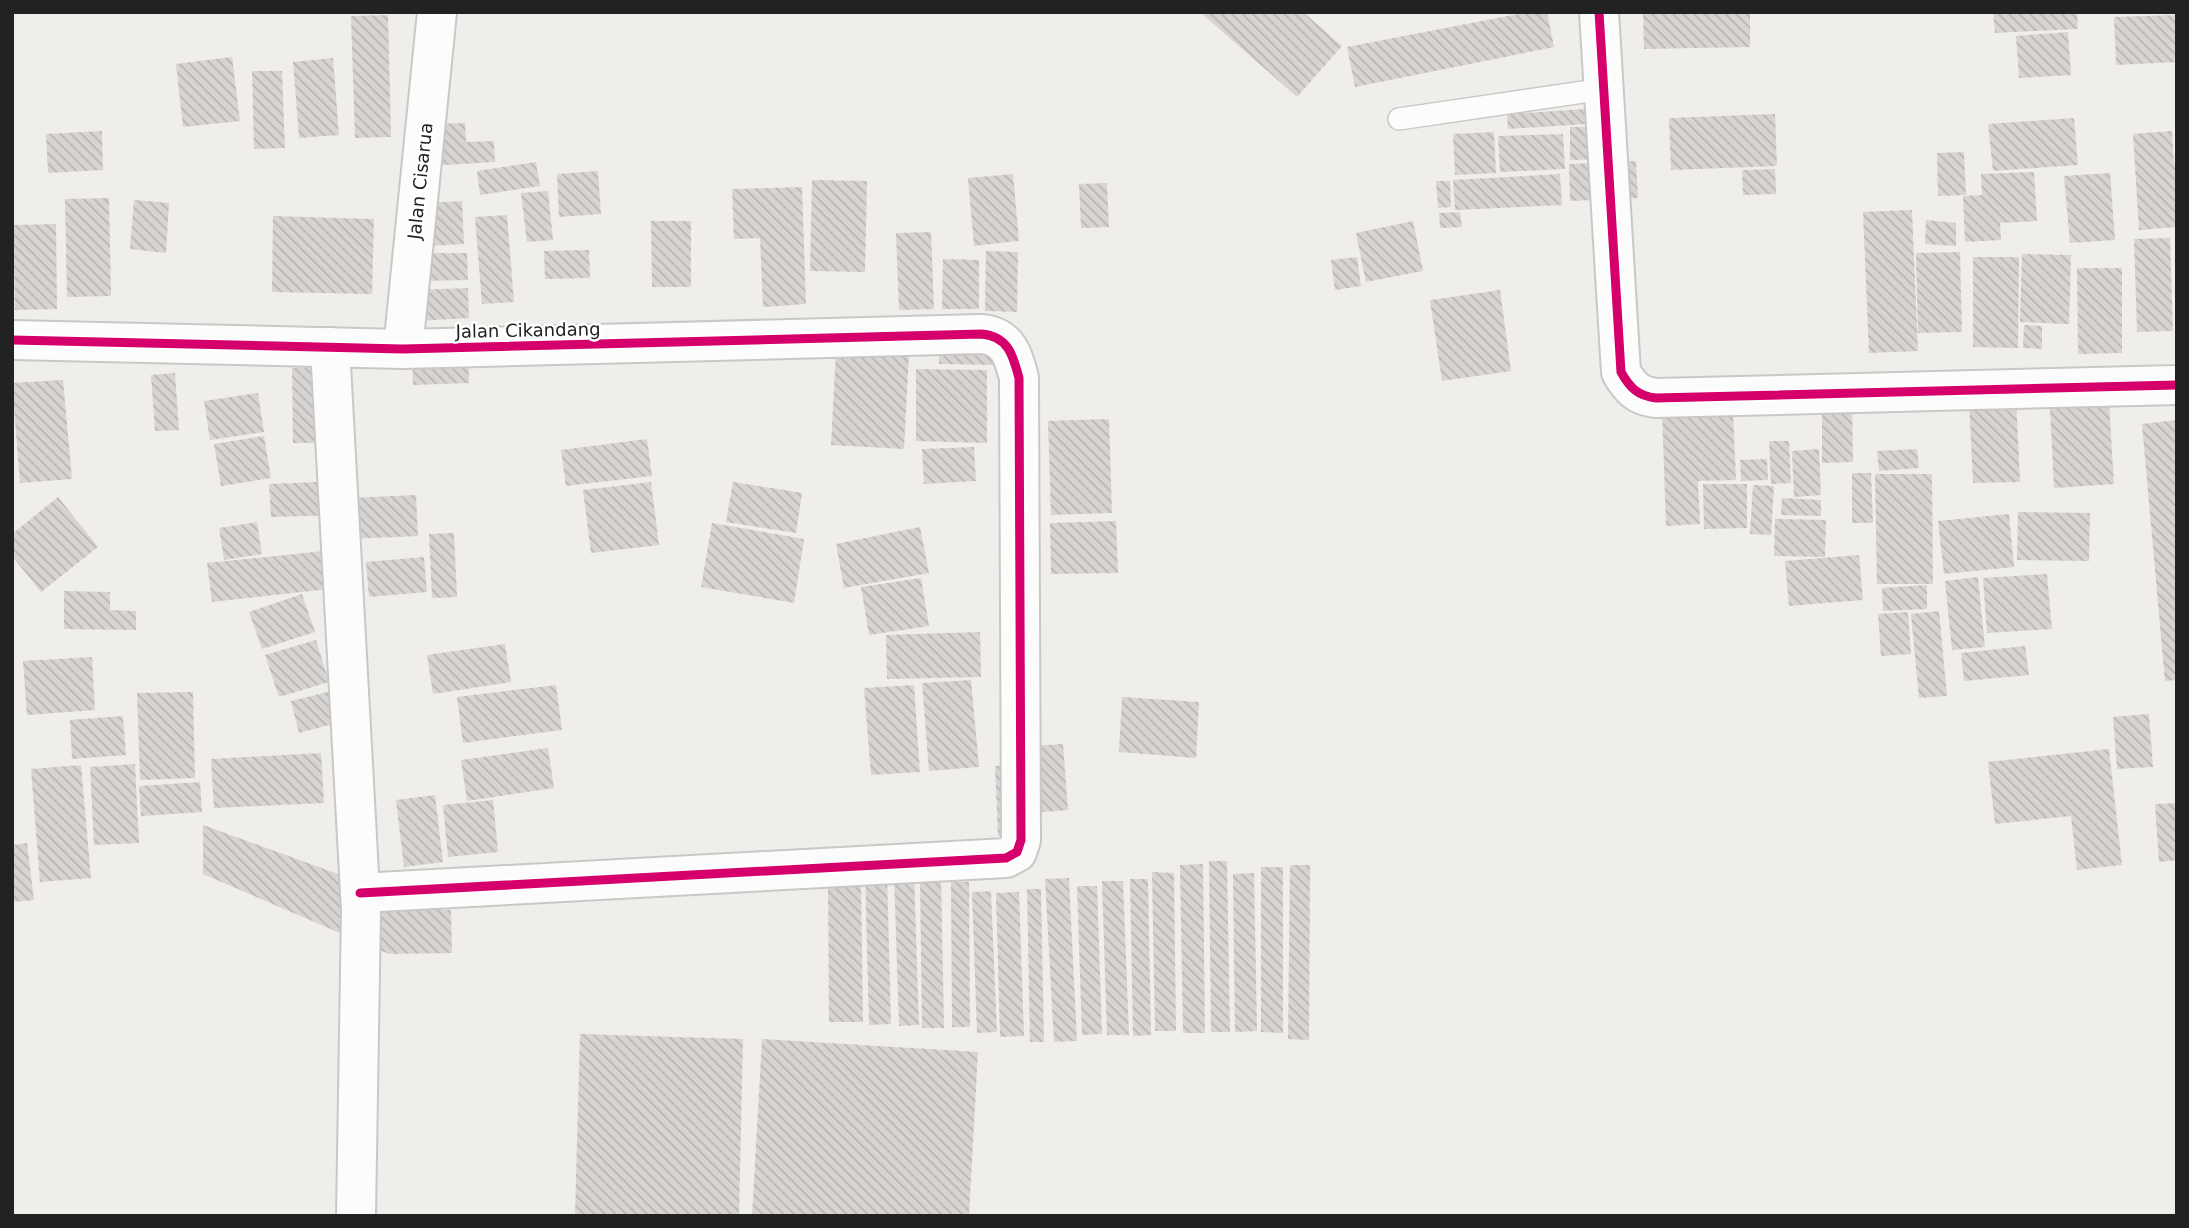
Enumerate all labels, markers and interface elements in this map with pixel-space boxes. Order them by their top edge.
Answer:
street label: Jalan Cisarua [403,122,437,241]
street label: Jalan Cikandang [454,318,601,342]

